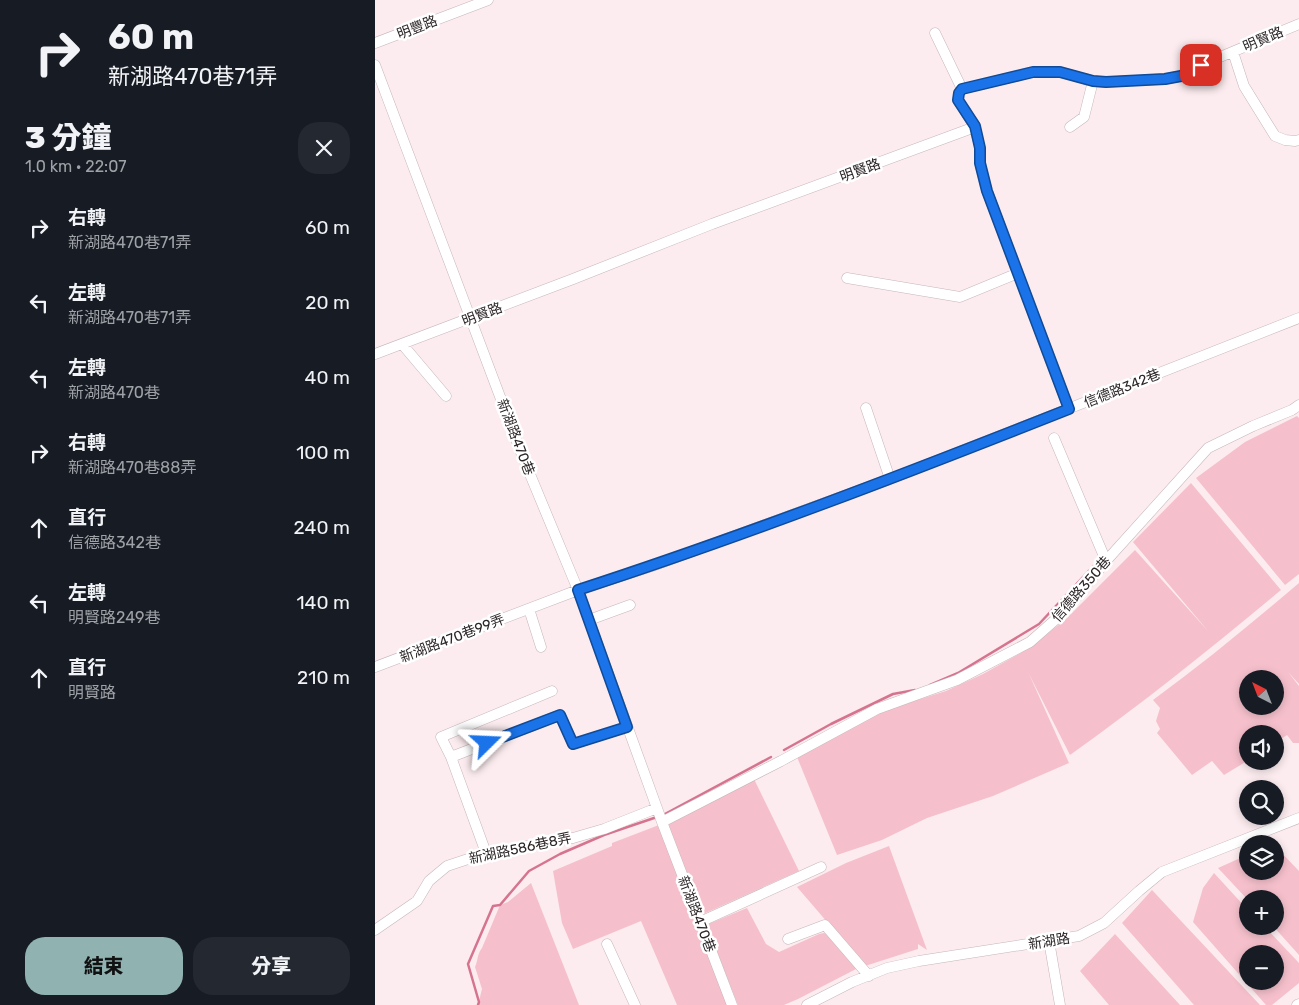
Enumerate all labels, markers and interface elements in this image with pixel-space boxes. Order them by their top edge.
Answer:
street label: 明豐路 [395,12,440,43]
text: 60 m [108,16,194,58]
icon: right [25,20,90,85]
street label: 明賢路 [1241,23,1286,55]
pin [1180,44,1222,86]
icon: arrive [1187,51,1215,79]
text: 新湖路470巷71弄 [108,63,277,90]
text: 3 分鐘 [25,120,112,156]
button: close [298,122,350,174]
street label: 明賢路 [838,155,883,186]
text: 1.0 km · 22:07 [25,157,127,176]
text: 右轉 [68,206,106,229]
icon: right [25,214,53,242]
text: 60 m [305,216,350,239]
text: 新湖路470巷71弄 [68,233,191,252]
text: 左轉 [68,281,106,304]
icon: left [25,289,53,317]
text: 20 m [305,291,350,314]
street label: 明賢路 [460,299,505,330]
text: 新湖路470巷71弄 [68,308,191,327]
text: 左轉 [68,356,106,379]
icon: left [25,364,53,392]
street label: 信德路342巷 [1081,365,1163,412]
text: 40 m [305,366,350,389]
text: 新湖路470巷 [68,383,160,402]
street label: 新湖路470巷 [493,397,538,478]
text: 右轉 [68,431,106,454]
icon: right [25,439,53,467]
text: 100 m [296,441,350,464]
text: 新湖路470巷88弄 [68,458,196,477]
text: 直行 [68,506,106,529]
icon: ahead [25,514,53,542]
text: 240 m [294,516,350,539]
text: 信德路342巷 [68,533,161,552]
street label: 信德路350巷 [1048,553,1115,626]
text: 左轉 [68,581,106,604]
icon: left [25,589,53,617]
text: 140 m [296,591,350,614]
text: 明賢路249巷 [68,608,161,627]
street label: 新湖路470巷99弄 [397,611,507,666]
text: 直行 [68,656,106,679]
icon: ahead [25,664,53,692]
text: 210 m [297,666,350,689]
north arrow [1239,670,1284,715]
map controls [1239,670,1284,990]
text: 明賢路 [68,683,116,702]
position arrow [460,716,512,768]
button: sound [1239,725,1284,770]
button: search [1239,780,1284,825]
street label: 新湖路586巷8弄 [467,829,573,868]
button: layers [1239,835,1284,880]
street label: 新湖路470巷 [674,874,719,955]
button: + [1239,890,1284,935]
street label: 新湖路 [1027,930,1071,953]
button: 結束 [25,937,183,995]
button: 分享 [193,937,350,995]
button: − [1239,945,1284,990]

